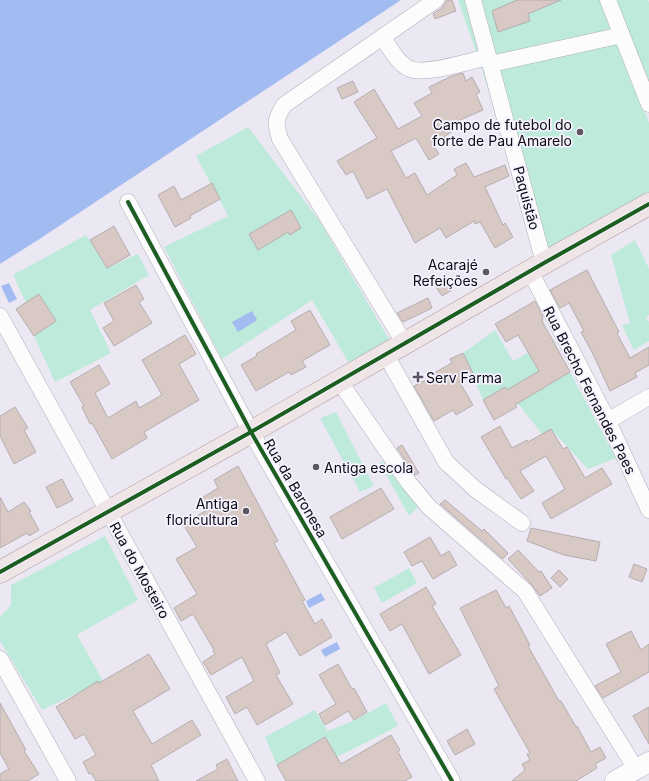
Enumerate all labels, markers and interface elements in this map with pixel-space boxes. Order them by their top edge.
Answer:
place label: Campo de futebol do forte de Pau Amarelo [432,116,572,149]
marker: Campo de futebol do forte de Pau Amarelo [575,127,585,137]
street label: Paquistão [510,164,544,232]
place label: Acarajé Refeições [413,256,478,289]
marker: Acarajé Refeições [481,267,491,277]
street label: Rua Brecho Fernandes Paes [540,303,640,477]
place label: Serv Farma [426,369,502,386]
marker: Serv Farma [413,372,423,382]
street label: Rua da Baronesa [261,435,331,541]
place label: Antiga escola [324,459,413,476]
marker: Antiga escola [311,462,321,472]
place label: Antiga floricultura [166,495,238,528]
marker: Antiga floricultura [241,506,251,516]
street label: Rua do Mosteiro [106,519,174,621]

